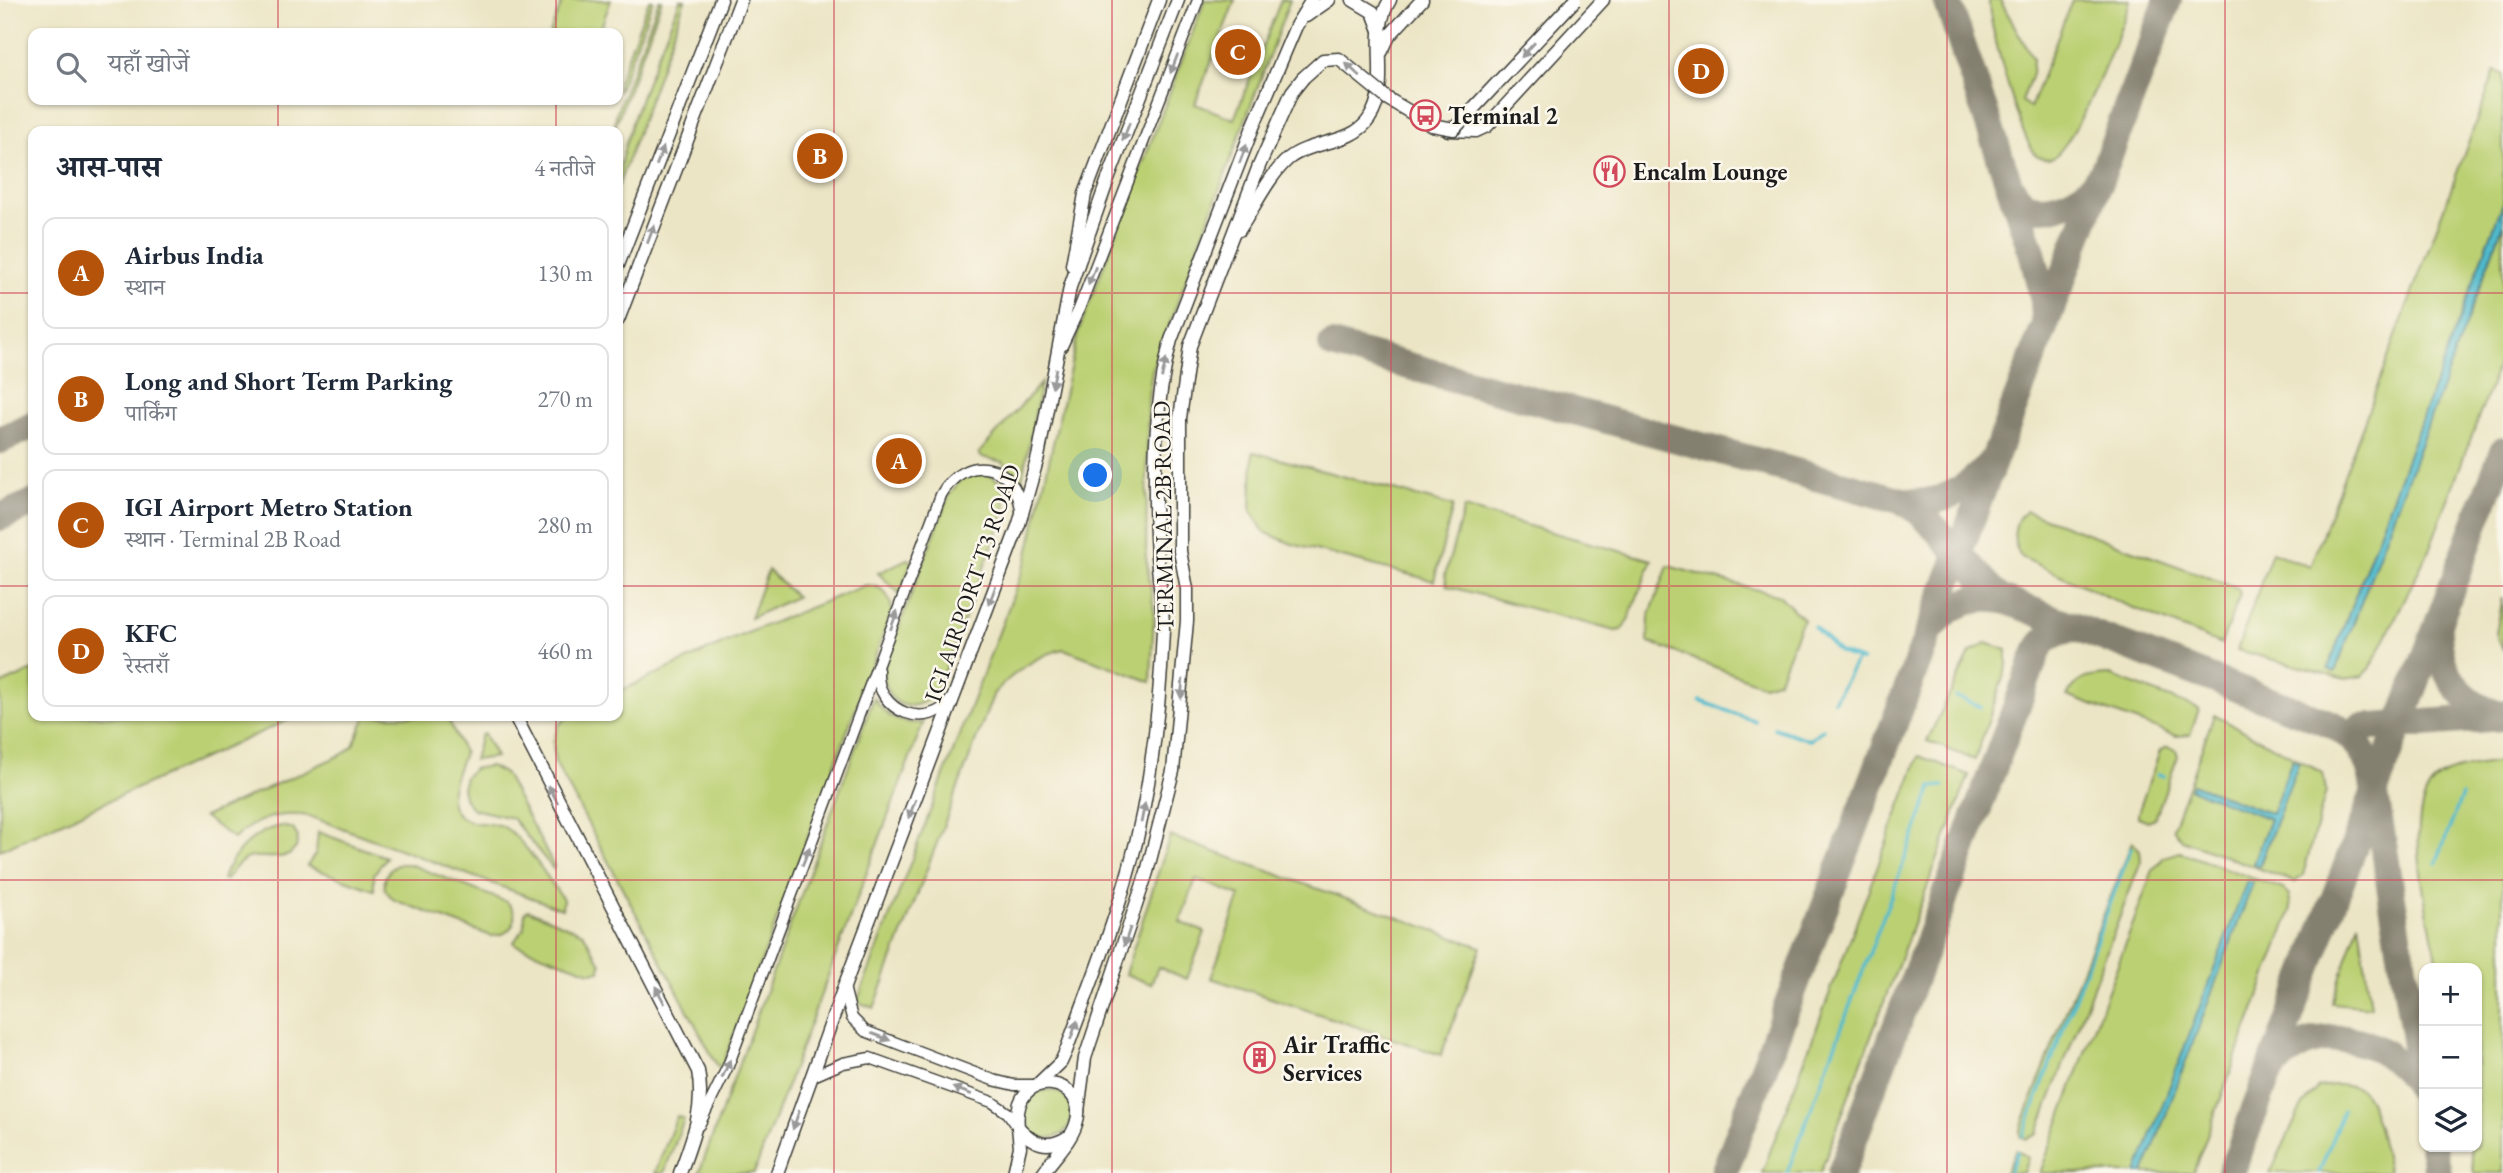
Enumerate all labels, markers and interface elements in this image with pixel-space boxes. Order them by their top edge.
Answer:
pin: C [1215,26,1261,78]
search box [28,28,623,105]
one-way arrow [1520,41,1536,59]
pin: D [1678,45,1724,97]
text: यहाँ खोजें [108,46,189,80]
icon: search [52,48,90,86]
one-way arrow [1168,53,1179,74]
one-way arrow [1345,63,1362,79]
bus stop icon: Terminal 2 [1408,98,1442,132]
place label: Terminal 2 [1448,100,1558,131]
one-way arrow [1121,122,1132,143]
pin: B [797,130,843,182]
one-way arrow [1238,144,1249,165]
one-way arrow [655,145,666,166]
text: आस-पास [56,147,161,186]
text: 4 नतीजे [534,153,595,183]
restaurant icon: Encalm Lounge [1593,154,1627,188]
place label: Encalm Lounge [1633,156,1787,188]
one-way arrow [646,223,657,244]
text: Airbus India [125,238,264,272]
text: A [73,258,89,288]
text: 130 m [537,258,593,288]
one-way arrow [1086,265,1097,286]
text: स्थान [125,272,165,302]
one-way arrow [1159,357,1170,379]
text: Long and Short Term Parking [125,364,453,398]
one-way arrow [1048,367,1059,389]
text: B [74,384,88,414]
text: 270 m [537,384,593,414]
text: पार्किंग [125,398,177,428]
street label: TERMINAL 2B ROAD [1145,400,1181,632]
pin: A [876,435,922,487]
your location [1078,458,1112,492]
street label: IGI AIRPORT T3 ROAD [917,460,1027,706]
text: IGI Airport Metro Station [125,490,413,524]
text: C [73,510,89,540]
text: 280 m [537,510,593,540]
text: स्थान · Terminal 2B Road [125,524,341,554]
one-way arrow [986,586,997,607]
one-way arrow [889,609,900,630]
text: KFC [125,616,177,650]
text: D [72,636,90,666]
text: 460 m [537,636,593,666]
text: रेस्तराँ [125,650,169,680]
one-way arrow [1177,678,1188,700]
one-way arrow [548,784,559,804]
one-way arrow [906,799,917,820]
one-way arrow [1137,802,1148,824]
one-way arrow [801,845,812,866]
one-way arrow [1121,927,1132,948]
map controls [2419,963,2482,1152]
button: + [2419,963,2482,1026]
one-way arrow [655,985,666,1005]
one-way arrow [1069,1019,1080,1040]
button: − [2419,1026,2482,1089]
place label: Air Traffic Services [1282,1029,1390,1088]
one-way arrow [870,1032,891,1043]
building icon: Air Traffic Services [1243,1041,1277,1075]
one-way arrow [720,1059,732,1079]
one-way arrow [952,1085,973,1096]
button: layers [2419,1089,2482,1152]
one-way arrow [790,1110,801,1131]

